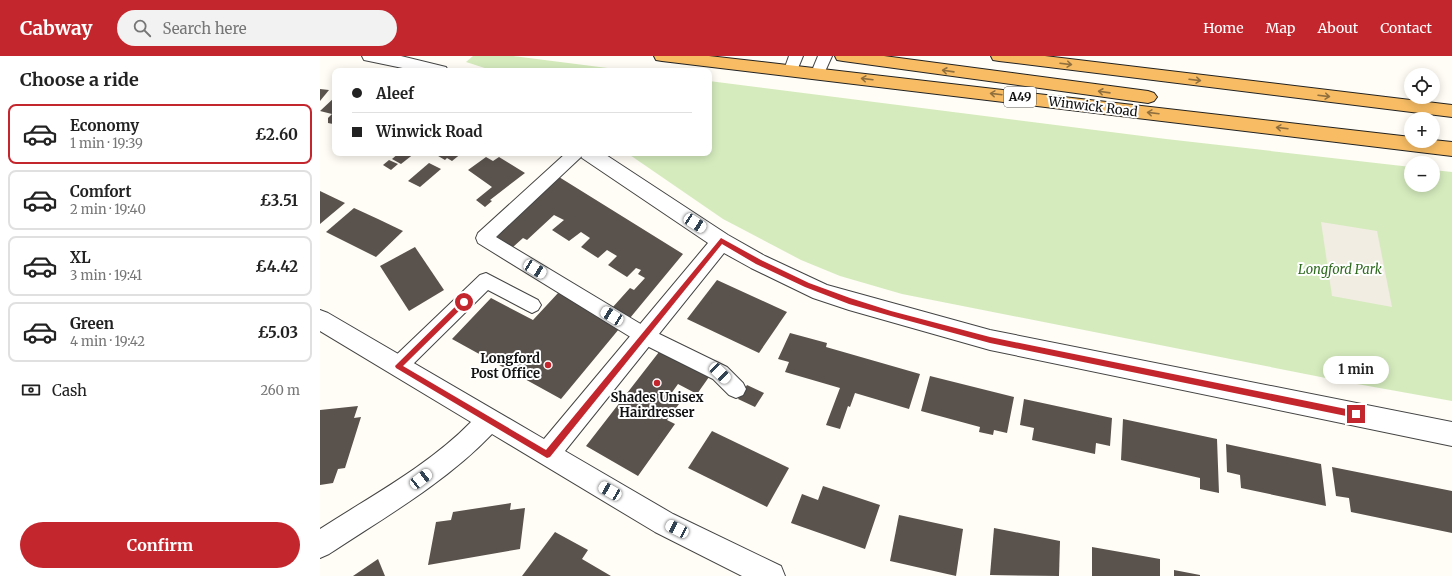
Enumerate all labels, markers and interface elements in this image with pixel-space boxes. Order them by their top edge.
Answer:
search box [117,10,397,46]
text: Cabway [20,16,93,40]
icon: search [131,17,153,39]
text: Search here [163,19,247,38]
text: Home [1203,19,1244,37]
text: Map [1266,19,1295,37]
text: About [1317,19,1358,37]
text: Contact [1380,19,1432,37]
one-way arrow [1059,60,1072,68]
one-way arrow [942,67,955,75]
text: Choose a ride [20,68,139,91]
map controls [1404,68,1440,192]
button: locate [1404,68,1440,104]
one-way arrow [861,75,874,83]
one-way arrow [1188,76,1201,84]
text: Aleef [376,84,414,103]
road number: A49 [1004,87,1036,107]
one-way arrow [1098,88,1111,95]
one-way arrow [990,91,1003,98]
street label: Winwick Road [1046,92,1139,120]
one-way arrow [1317,92,1330,99]
one-way arrow [1147,109,1160,117]
button: + [1404,112,1440,148]
icon: car [22,116,58,152]
text: Economy [70,116,139,135]
text: Winwick Road [376,122,483,141]
text: £2.60 [255,125,298,144]
one-way arrow [1276,125,1289,132]
text: 1 min · 19:39 [70,135,143,152]
button: − [1404,156,1440,192]
icon: car [22,182,58,218]
text: Comfort [70,182,131,201]
text: £3.51 [260,191,298,210]
text: 2 min · 19:40 [70,201,146,218]
car [682,211,708,235]
icon: car [22,248,58,284]
text: XL [70,248,91,267]
text: £4.42 [255,257,298,276]
car [522,258,548,280]
park label: Longford Park [1298,261,1382,278]
text: 3 min · 19:41 [70,267,142,284]
route start [455,293,473,311]
car [599,305,625,327]
icon: car [22,314,58,350]
text: Green [70,314,114,333]
text: £5.03 [257,323,298,342]
text: 4 min · 19:42 [70,333,145,350]
place label: Longford Post Office [471,350,540,382]
callout: 1 min [1323,356,1389,384]
marker: Longford Post Office [543,360,553,370]
car [707,360,733,386]
text: 1 min [1338,361,1374,378]
marker: Shades Unisex Hairdresser [652,378,662,388]
icon: cash [20,379,42,401]
text: Cash [52,381,87,400]
text: 260 m [260,382,300,399]
place label: Shades Unisex Hairdresser [610,389,704,421]
route end [1347,405,1365,423]
car [408,467,434,491]
car [597,480,623,502]
car [664,518,690,540]
button: Confirm [20,522,300,568]

